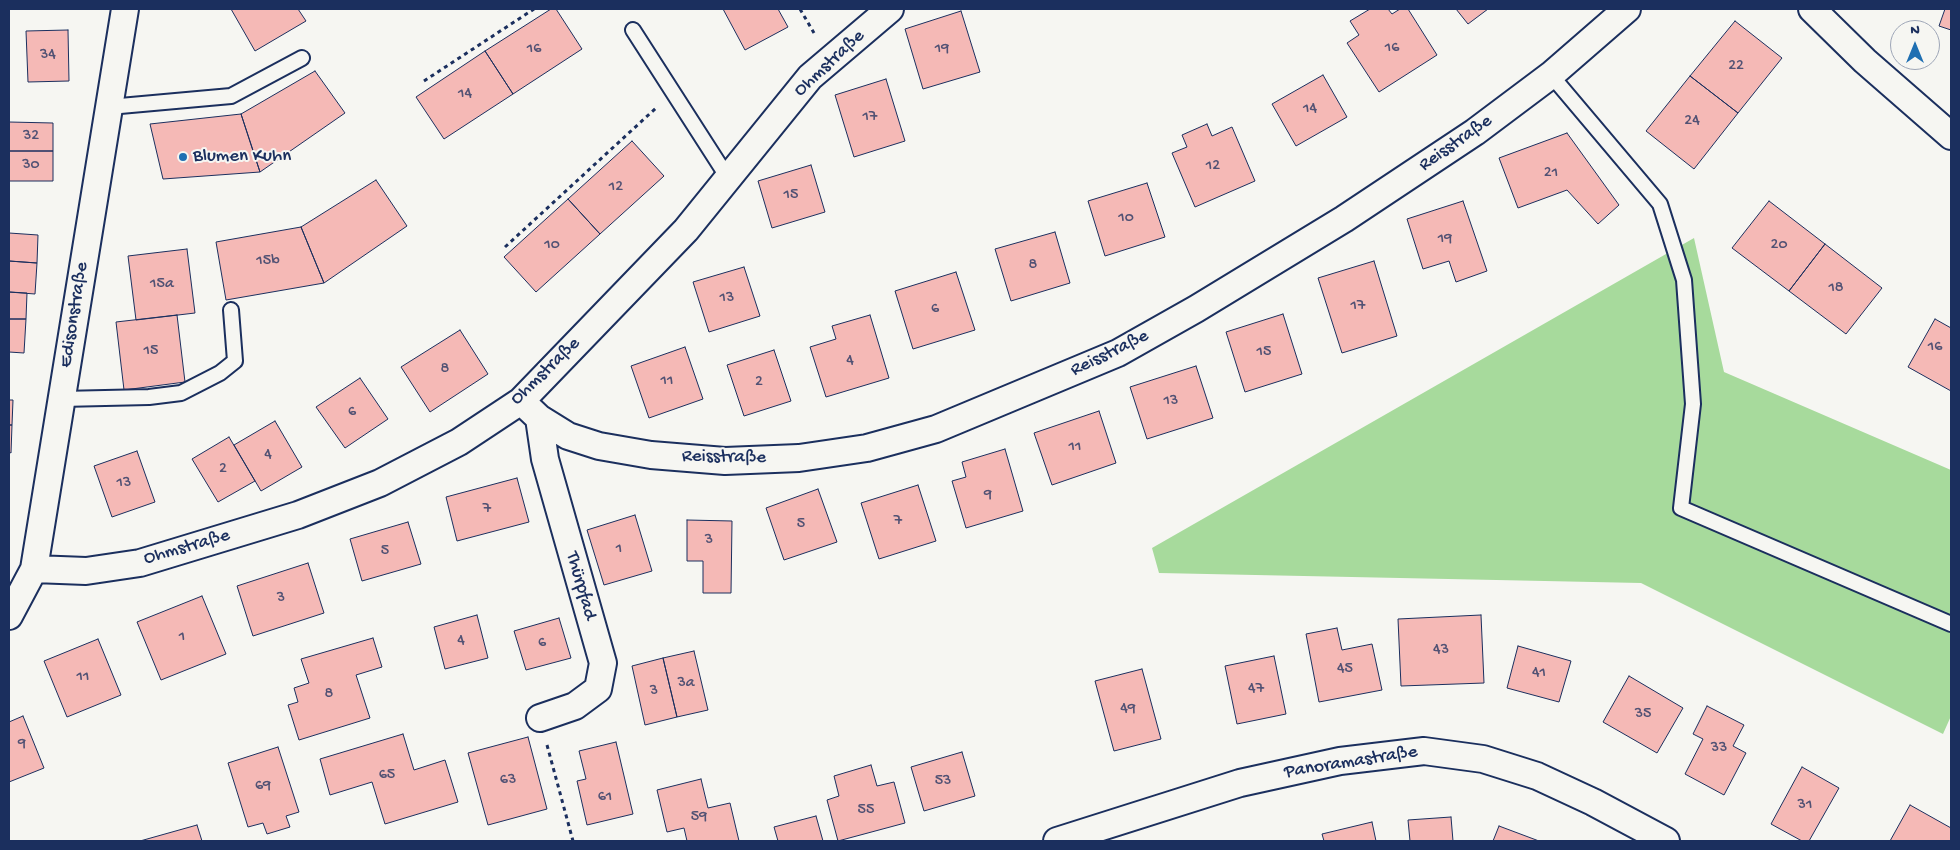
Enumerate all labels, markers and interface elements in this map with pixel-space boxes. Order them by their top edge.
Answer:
north arrow [1890,20,1940,70]
text: N [1910,22,1920,39]
street label: Ohmstraße [790,25,870,103]
house number: 16 [1385,39,1399,59]
house number: 16 [527,40,541,60]
house number: 19 [935,40,949,60]
house number: 34 [40,46,56,66]
house number: 22 [1728,57,1744,77]
house number: 14 [458,85,472,105]
house number: 14 [1303,100,1317,120]
house number: 17 [863,108,877,128]
street label: Reisstraße [1415,110,1497,178]
house number: 24 [1684,112,1700,132]
house number: 32 [23,127,39,147]
place label: Blumen Kuhn [193,146,291,168]
marker: Blumen Kuhn [177,151,189,163]
house number: 30 [22,156,40,176]
house number: 12 [1206,157,1220,177]
house number: 21 [1544,164,1558,184]
house number: 12 [609,178,623,198]
house number: 15 [784,186,798,206]
house number: 10 [1118,209,1134,229]
house number: 19 [1438,230,1452,250]
house number: 10 [544,236,560,256]
house number: 20 [1771,236,1787,256]
house number: 15b [256,252,280,272]
house number: 8 [1029,256,1037,276]
street label: Edisonstraße [55,261,95,369]
house number: 15a [150,275,174,295]
house number: 18 [1828,279,1844,299]
house number: 13 [720,289,734,309]
house number: 17 [1351,297,1365,317]
house number: 6 [931,300,939,320]
street label: Reisstraße [1067,325,1153,383]
street label: Ohmstraße [506,333,586,411]
house number: 16 [1928,338,1942,358]
house number: 15 [144,342,158,362]
house number: 15 [1257,343,1271,363]
house number: 4 [846,352,854,372]
house number: 8 [441,360,449,380]
house number: 11 [661,372,673,392]
house number: 2 [755,373,763,393]
house number: 13 [1164,392,1178,412]
house number: 6 [348,403,356,423]
house number: 11 [1069,438,1081,458]
house number: 4 [264,446,272,466]
street label: Reisstraße [682,446,766,470]
house number: 2 [219,460,227,480]
house number: 13 [117,474,131,494]
house number: 9 [984,486,992,506]
house number: 7 [483,500,491,520]
house number: 7 [894,512,902,532]
house number: 5 [797,515,805,535]
street label: Ohmstraße [141,525,233,571]
house number: 3 [705,531,713,551]
house number: 1 [616,540,622,560]
house number: 5 [381,542,389,562]
street label: Thürpfad [559,549,601,623]
house number: 3 [277,589,285,609]
house number: 1 [179,628,185,648]
house number: 4 [457,632,465,652]
house number: 6 [538,634,546,654]
house number: 43 [1433,641,1449,661]
house number: 45 [1337,660,1353,680]
house number: 41 [1532,664,1546,684]
house number: 11 [77,668,89,688]
house number: 3a [677,674,695,694]
house number: 47 [1248,680,1264,700]
house number: 3 [650,682,658,702]
house number: 8 [325,685,333,705]
house number: 49 [1120,700,1136,720]
house number: 35 [1635,705,1651,725]
house number: 9 [18,735,26,755]
house number: 33 [1711,739,1727,759]
street label: Panoramastraße [1283,741,1419,785]
house number: 65 [379,766,395,786]
house number: 63 [500,771,516,791]
house number: 53 [935,772,951,792]
house number: 69 [255,777,271,797]
house number: 61 [598,788,612,808]
house number: 31 [1798,796,1812,816]
house number: 55 [858,801,874,821]
house number: 59 [691,808,707,828]

